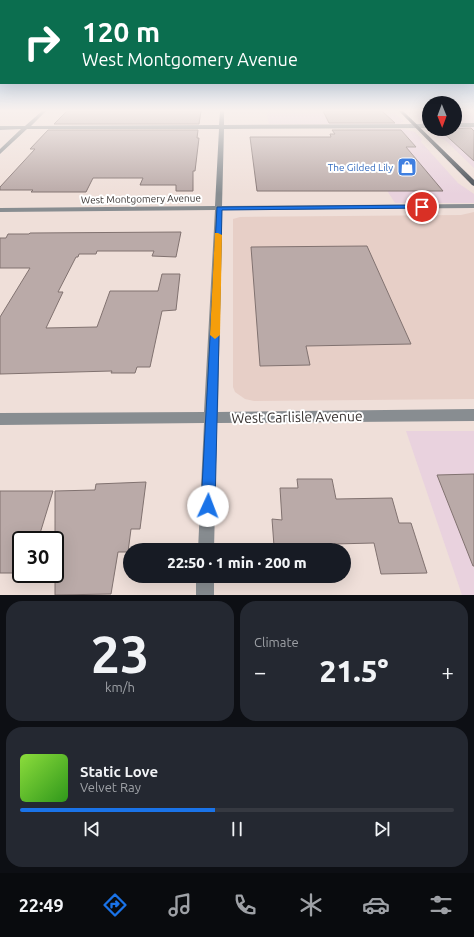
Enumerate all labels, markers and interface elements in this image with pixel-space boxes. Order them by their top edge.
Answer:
icon: right [16,16,68,68]
text: 120 m [82,16,160,47]
text: West Montgomery Avenue [82,49,298,69]
north arrow [422,96,462,136]
map controls [422,96,462,136]
shop icon: The Gilded Lily [396,156,418,178]
place label: The Gilded Lily [328,162,393,173]
pin [405,190,439,224]
street label: West Montgomery Avenue [81,192,201,206]
icon: arrive [411,196,433,218]
street label: West Carlisle Avenue [231,408,363,426]
position arrow [187,485,229,527]
speed limit sign: 30 [12,531,64,583]
text: 22:50 · 1 min · 200 m [167,554,307,571]
text: 23 [91,625,149,683]
text: Climate [254,635,299,649]
text: 21.5° [319,654,389,688]
text: − [254,659,266,684]
text: + [442,659,454,684]
text: km/h [105,680,135,694]
text: Static Love [80,763,158,780]
text: Velvet Ray [80,780,141,794]
icon: previous [81,818,103,840]
icon: pause [226,818,248,840]
icon: next [371,818,393,840]
icon: directions [101,891,129,919]
icon: music [166,891,194,919]
icon: phone [231,891,259,919]
icon: climate [297,891,325,919]
icon: car [362,891,390,919]
icon: filters [427,891,455,919]
text: 22:49 [19,895,64,915]

